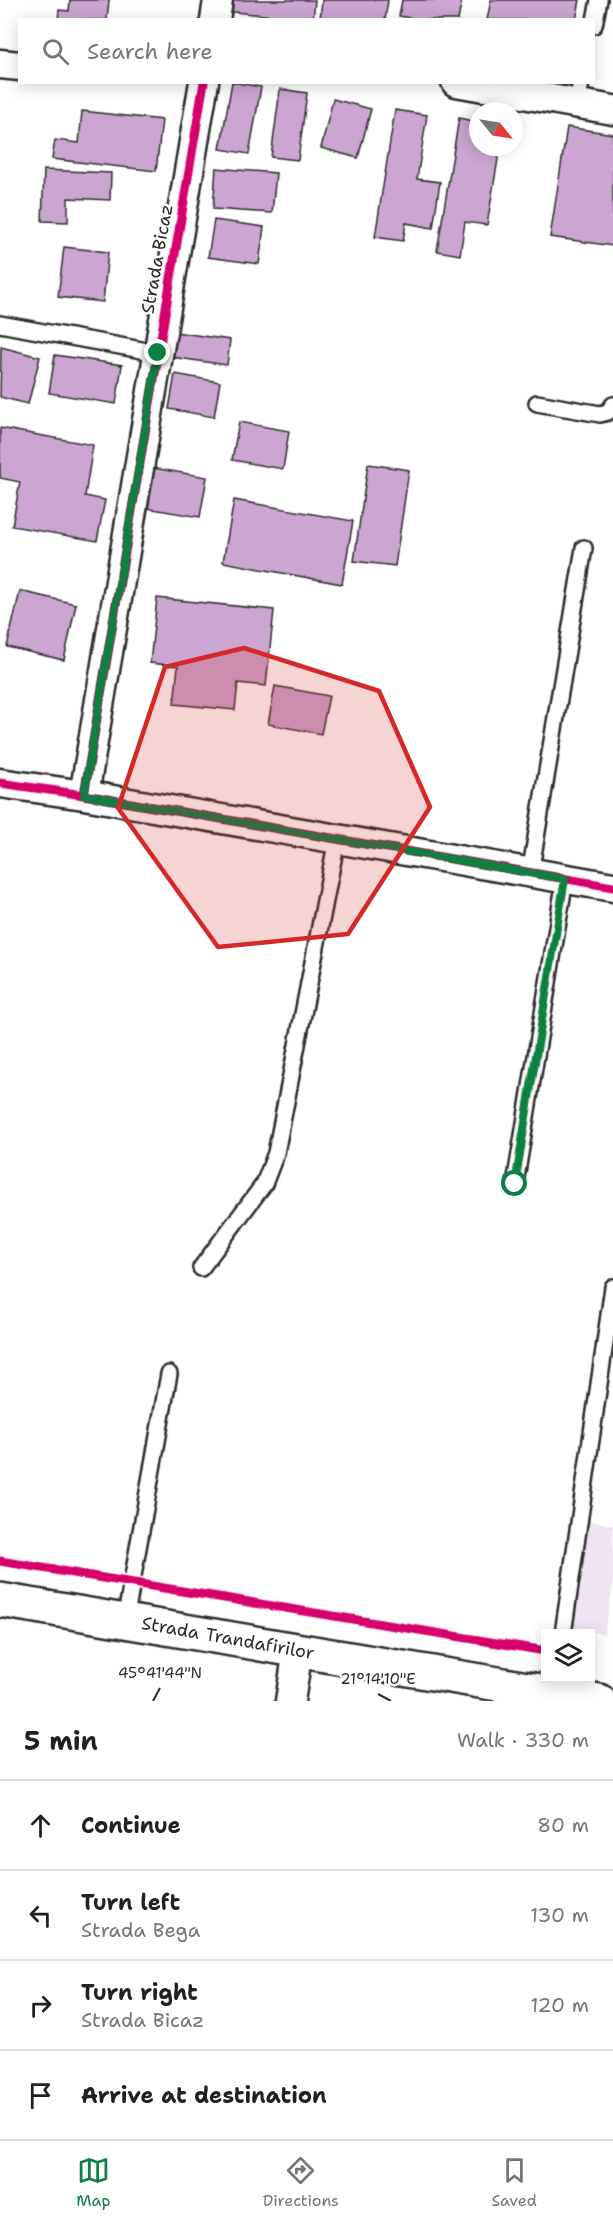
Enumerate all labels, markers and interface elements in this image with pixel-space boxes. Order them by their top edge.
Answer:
search box [18,18,595,84]
icon: search [39,35,72,68]
text: Search here [87,37,213,66]
north arrow [469,102,523,156]
street label: Strada Bicaz [136,202,178,316]
route end [144,339,170,365]
route start [501,1170,527,1196]
street label: Strada Trandafirilor [140,1611,316,1665]
map controls [541,1629,595,1683]
button: layers [541,1629,595,1683]
text: 45°41'44"N [118,1663,202,1683]
text: 21°14'10"E [340,1669,416,1689]
text: 5 min [24,1723,98,1758]
text: Walk · 330 m [457,1727,589,1753]
icon: ahead [24,1809,57,1842]
text: Continue [81,1811,181,1840]
text: 80 m [537,1812,589,1838]
text: Turn left [81,1888,180,1917]
icon: left [24,1899,57,1932]
text: 130 m [530,1902,589,1928]
text: Strada Bega [81,1917,200,1943]
text: Turn right [81,1978,198,2007]
icon: right [24,1989,57,2022]
text: 120 m [530,1992,589,2018]
text: Strada Bicaz [81,2007,204,2033]
icon: arrive [24,2079,57,2112]
text: Arrive at destination [81,2081,327,2110]
tab: Map [76,2154,110,2211]
tab: Directions [263,2154,339,2211]
tab: Saved [491,2154,537,2211]

